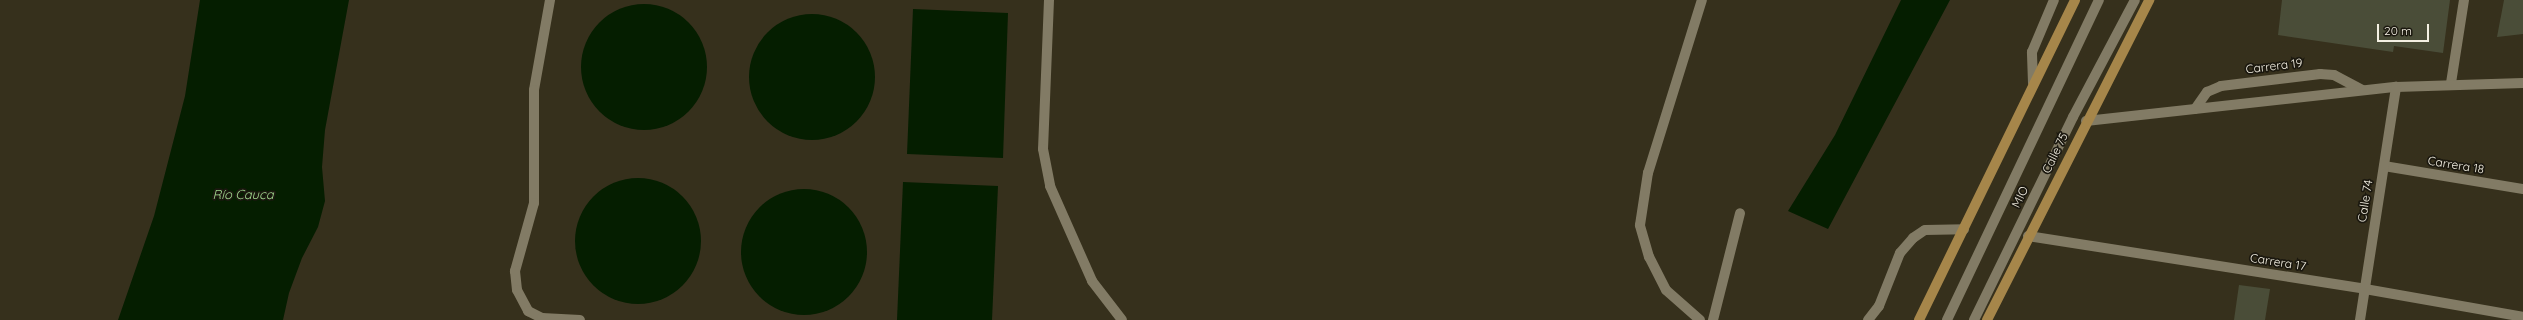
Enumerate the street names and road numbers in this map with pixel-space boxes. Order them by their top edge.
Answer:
street label: Carrera 19 [2245,55,2303,77]
street label: Calle 75 [2039,130,2071,176]
street label: Carrera 18 [2427,153,2485,177]
street label: Calle 74 [2355,179,2375,223]
street label: MIO [2009,184,2031,210]
street label: Carrera 17 [2249,250,2307,274]

